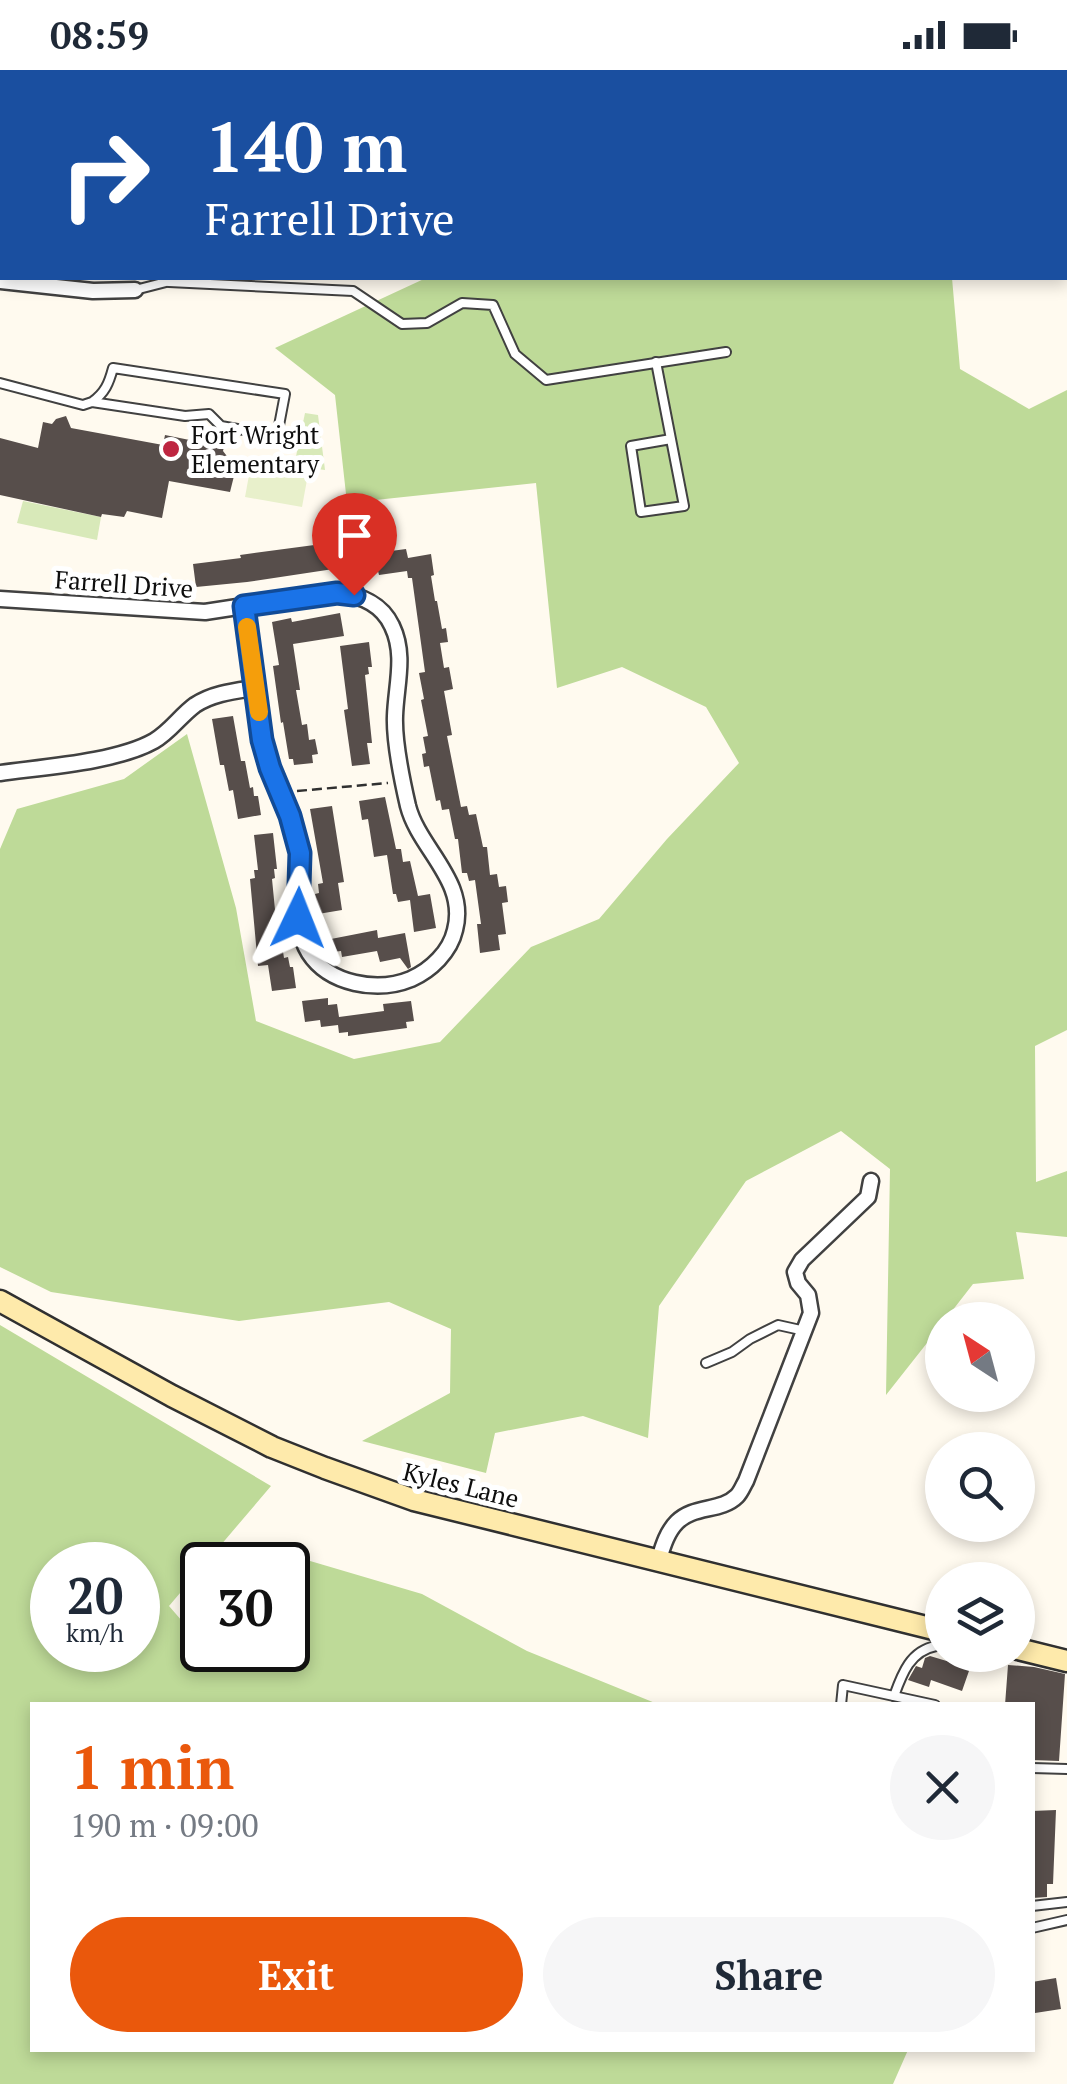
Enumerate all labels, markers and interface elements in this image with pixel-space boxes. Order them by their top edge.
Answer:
text: 08:59 [50,10,149,60]
text: 140 m [205,99,407,192]
icon: right [40,110,170,240]
text: Farrell Drive [205,188,455,248]
place label: Fort Wright Elementary [191,418,320,480]
marker: Fort Wright Elementary [160,438,182,460]
pin [312,493,397,596]
icon: arrive [327,508,382,563]
street label: Farrell Drive [54,562,194,605]
position arrow [246,866,350,970]
north arrow [925,1302,1035,1412]
map controls [925,1302,1035,1672]
button: search [925,1432,1035,1542]
street label: Kyles Lane [400,1454,522,1515]
speed limit sign: 30 [180,1542,310,1672]
text: 20 [67,1562,123,1628]
button: layers [925,1562,1035,1672]
text: km/h [66,1616,124,1649]
text: 1 min [70,1727,234,1806]
button: close [890,1735,995,1840]
text: 190 m · 09:00 [70,1804,258,1846]
button: Exit [70,1917,523,2032]
button: Share [543,1917,995,2032]

